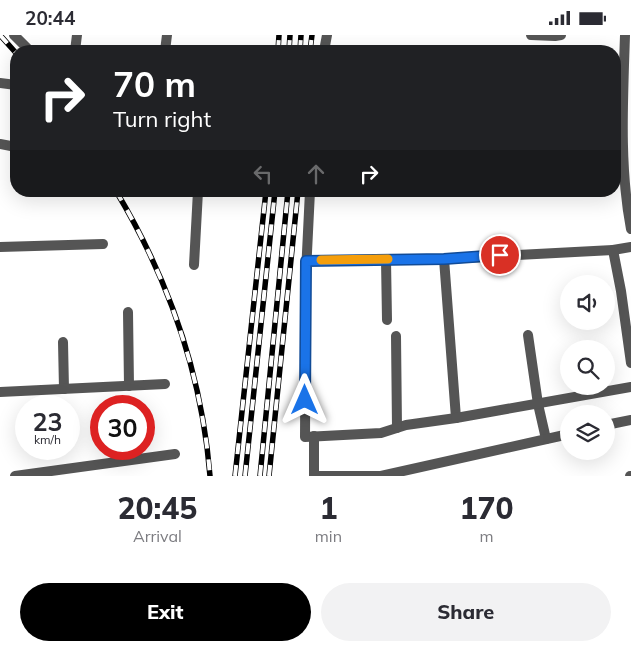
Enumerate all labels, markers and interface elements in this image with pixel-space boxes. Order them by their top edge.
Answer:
text: 20:44 [25,6,75,30]
text: 70 m [113,62,196,106]
icon: right [30,65,95,130]
text: Turn right [113,105,211,133]
icon: left [249,160,277,188]
icon: ahead [302,160,330,188]
icon: right [355,160,383,188]
pin [479,234,521,276]
icon: arrive [486,241,514,269]
map controls [560,275,615,460]
button: sound [560,275,615,330]
button: search [560,340,615,395]
position arrow [278,373,330,425]
speed limit sign: 30 [90,395,155,460]
button: layers [560,405,615,460]
text: 23 [32,406,63,437]
text: km/h [34,432,61,447]
text: 20:45 [117,489,197,527]
text: 1 [319,489,337,527]
text: 170 [460,489,514,527]
text: Arrival [133,526,182,546]
text: min [315,526,342,546]
text: m [479,526,494,546]
button: Exit [20,583,311,641]
button: Share [321,583,611,641]

